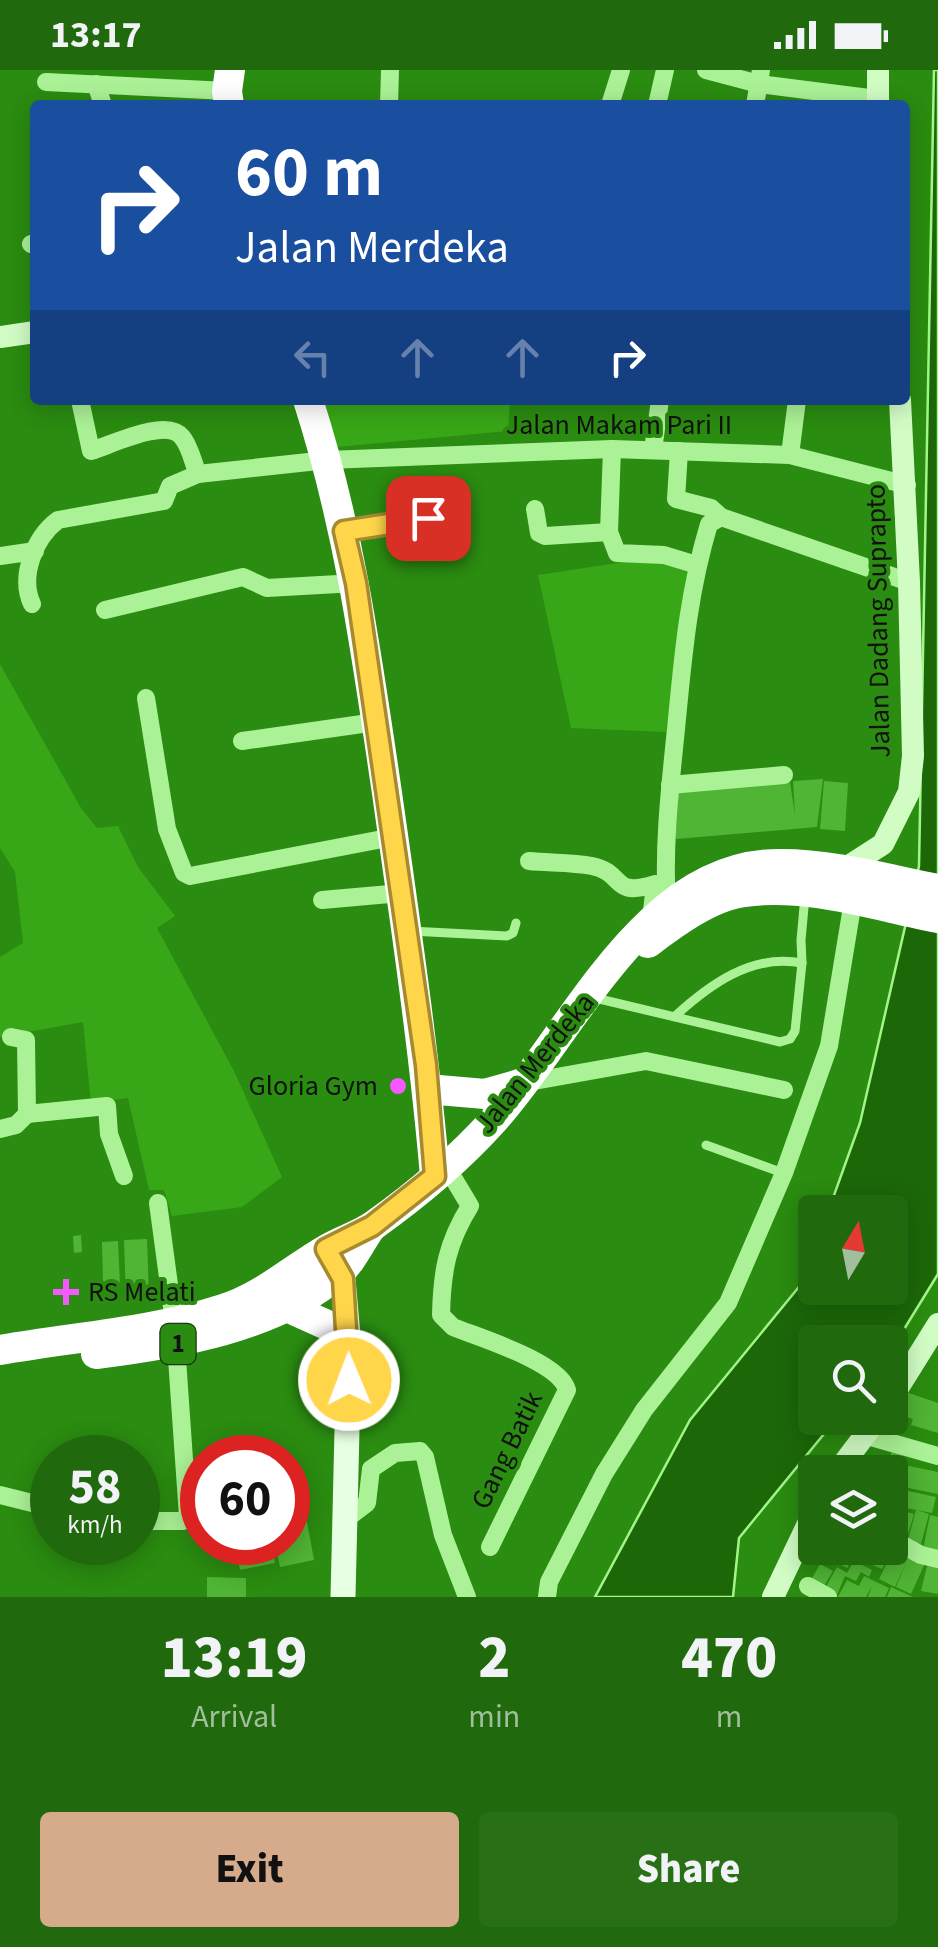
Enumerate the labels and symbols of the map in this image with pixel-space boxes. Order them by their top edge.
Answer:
street label: Jalan Makam Pari II [506,405,732,445]
pin [386,476,471,561]
street label: Jalan Dadang Suprapto [856,484,900,758]
street label: Jalan Merdeka [466,984,604,1142]
place label: Gloria Gym [249,1066,378,1106]
marker: Gloria Gym [387,1075,409,1097]
north arrow [798,1195,908,1305]
place label: RS Melati [88,1272,196,1312]
marker: RS Melati [53,1279,79,1305]
road number: 1 [160,1324,196,1364]
position arrow [297,1328,401,1432]
street label: Gang Batik [461,1384,553,1516]
speed limit sign: 60 [180,1435,310,1565]

